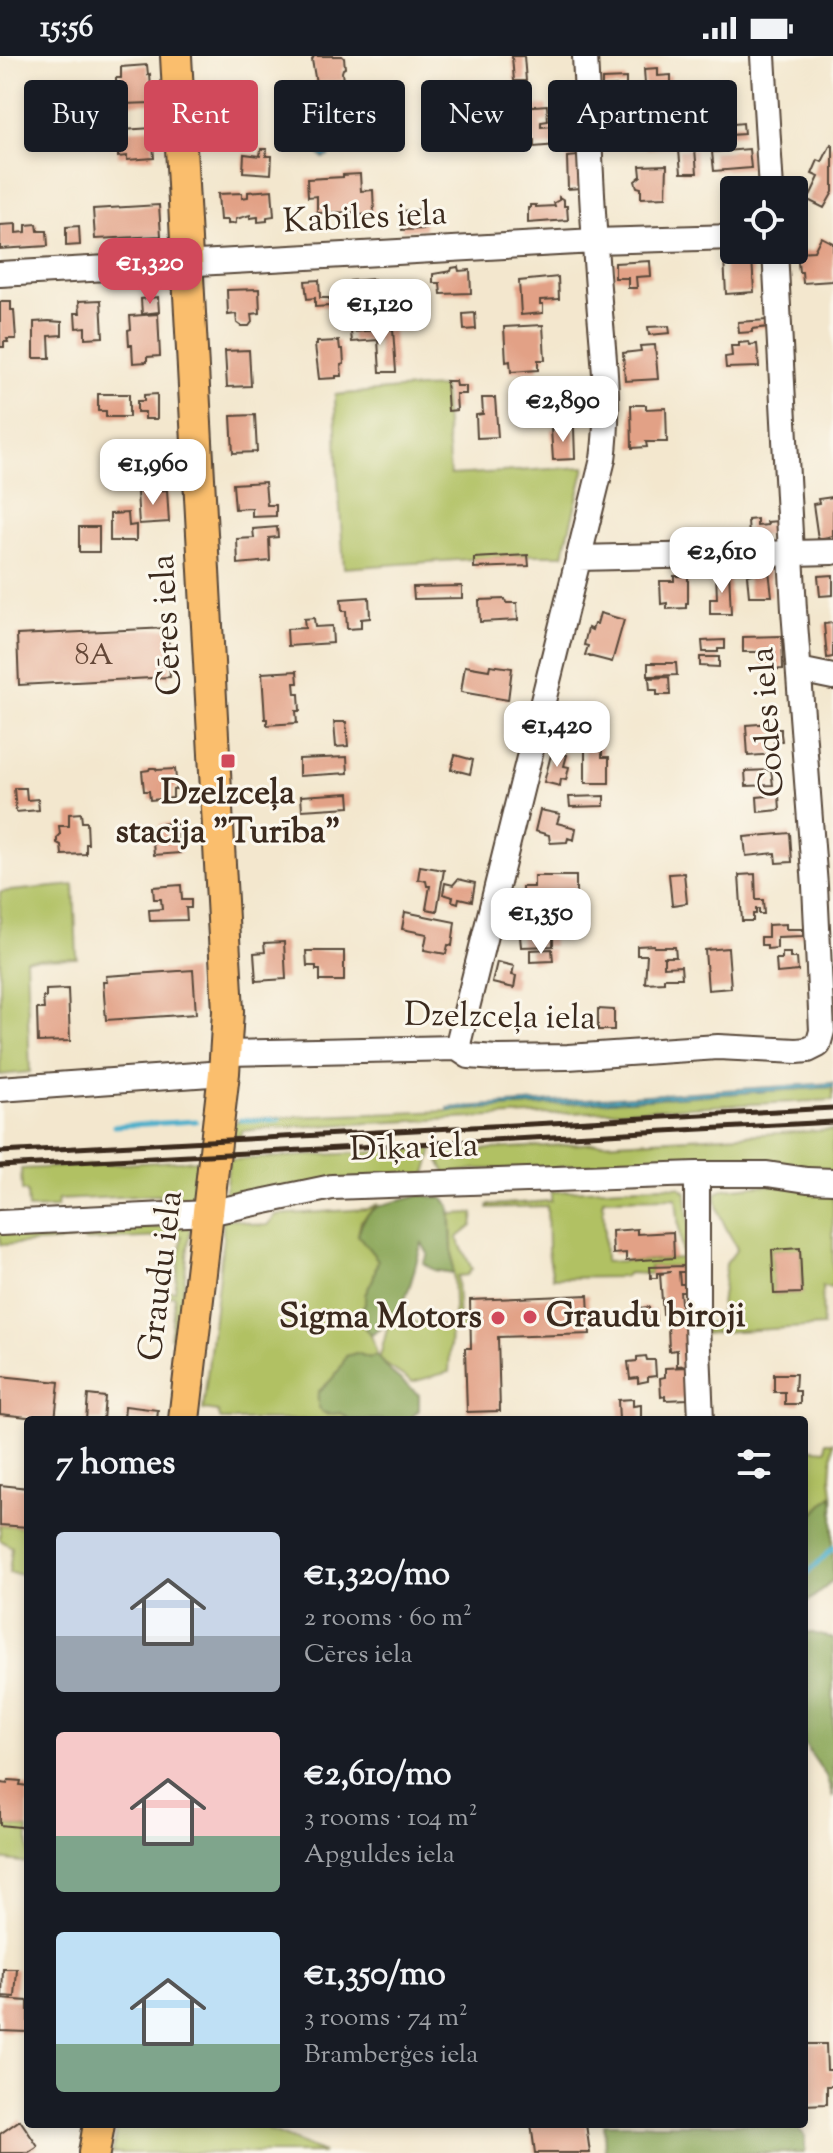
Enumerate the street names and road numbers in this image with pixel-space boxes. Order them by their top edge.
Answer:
street label: Kabiles iela [282,190,448,248]
street label: Cēres iela [140,553,196,697]
street label: Codes iela [739,645,799,799]
street label: Dzelzceļa iela [404,992,596,1044]
street label: Dīķa iela [349,1122,479,1176]
street label: Graudu iela [127,1188,197,1364]

